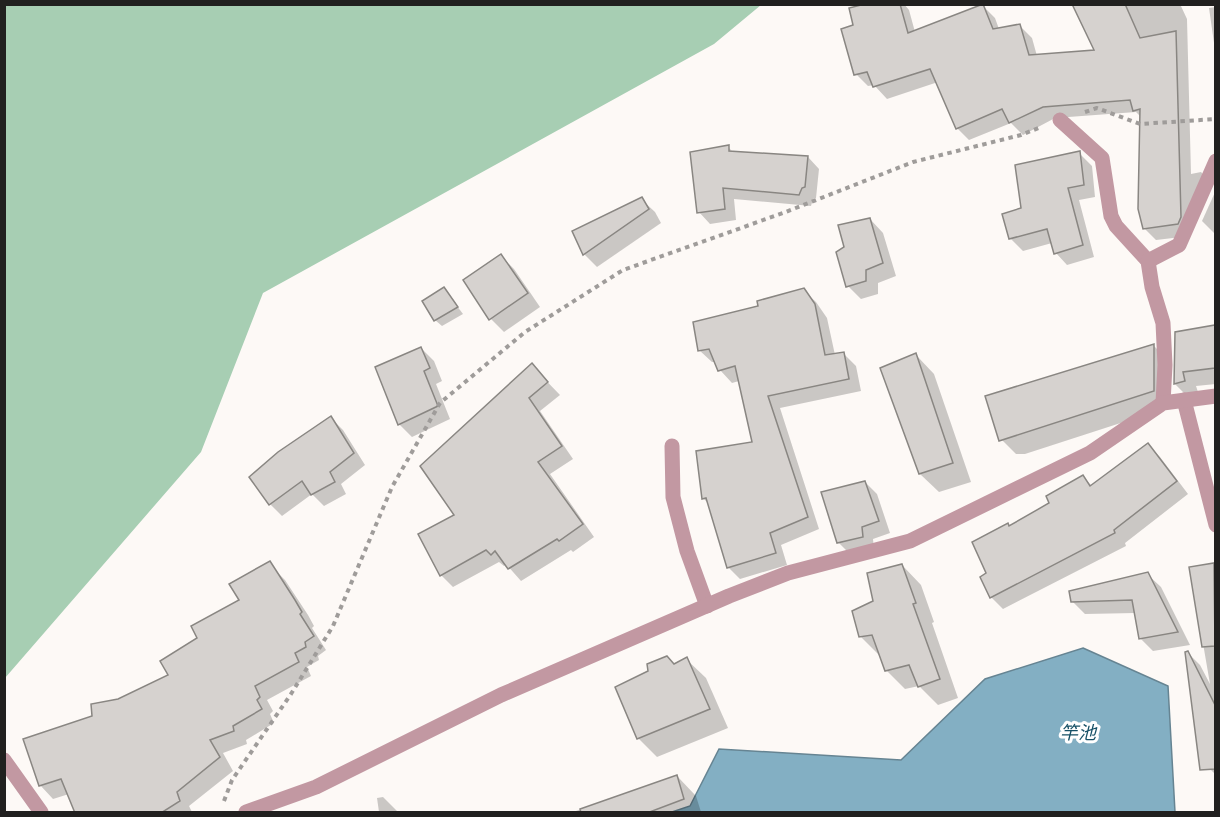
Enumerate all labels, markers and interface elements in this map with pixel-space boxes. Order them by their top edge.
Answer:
water label: 竿池 [1060,721,1098,743]

